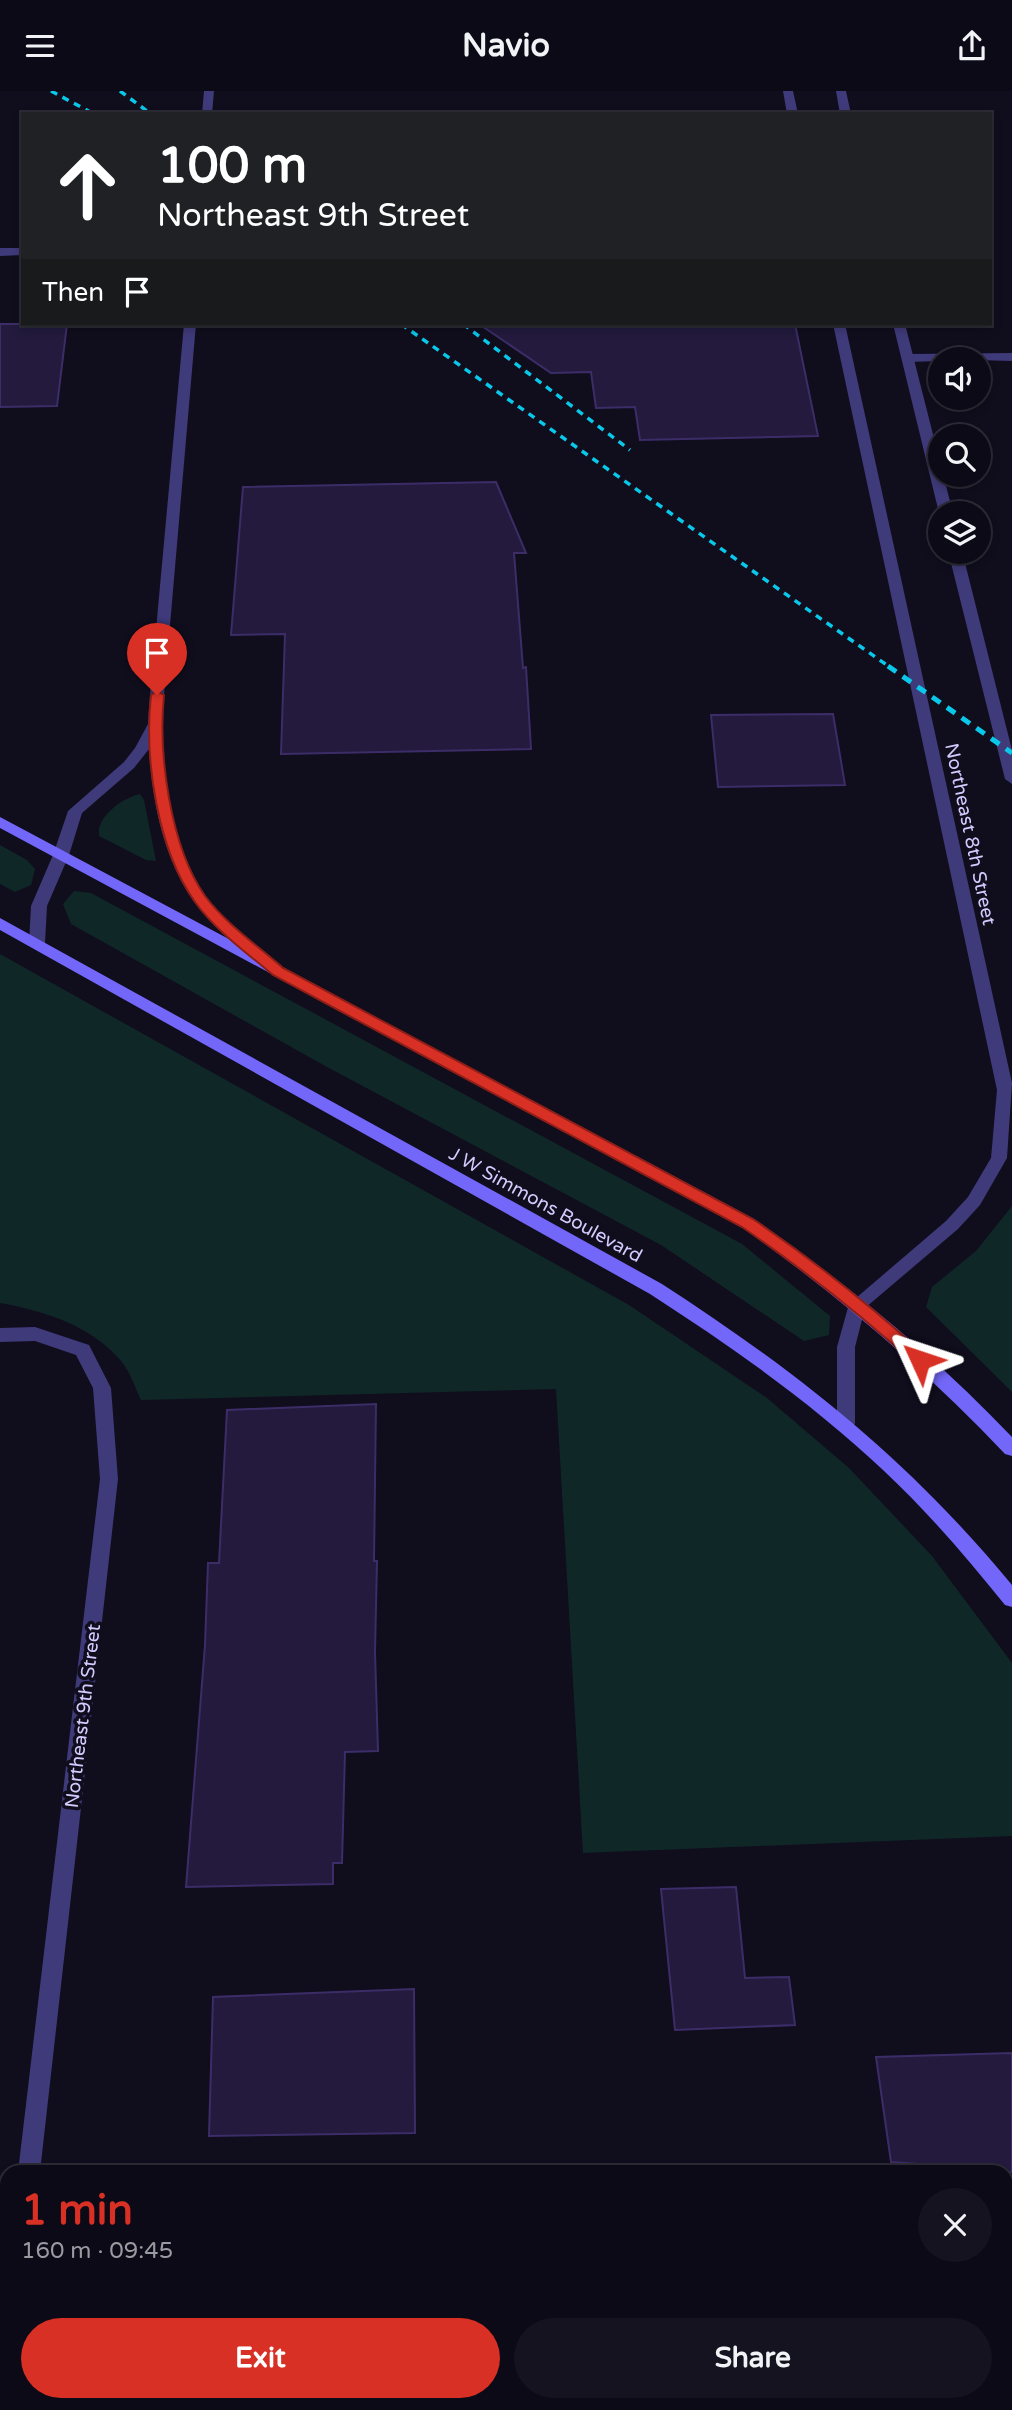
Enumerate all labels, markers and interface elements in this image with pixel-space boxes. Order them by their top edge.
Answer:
icon: menu [21,27,59,65]
text: Navio [462,27,550,65]
icon: share [953,27,991,65]
text: 100 m [157,137,307,196]
icon: ahead [42,140,133,231]
text: Northeast 9th Street [157,197,469,235]
icon: arrive [118,273,156,311]
text: Then [42,277,104,308]
map controls [928,347,991,564]
button: sound [928,347,991,410]
button: search [928,424,991,487]
button: layers [928,501,991,564]
pin [127,623,187,695]
icon: arrive [138,634,176,672]
street label: Northeast 8th Street [940,741,1000,927]
street label: J W Simmons Boulevard [445,1143,646,1267]
position arrow [883,1323,957,1397]
street label: Northeast 9th Street [61,1623,105,1809]
text: 1 min [21,2185,133,2236]
button: close [918,2188,992,2262]
text: 160 m · 09:45 [21,2237,173,2265]
button: Exit [21,2318,500,2398]
button: Share [514,2318,992,2398]

